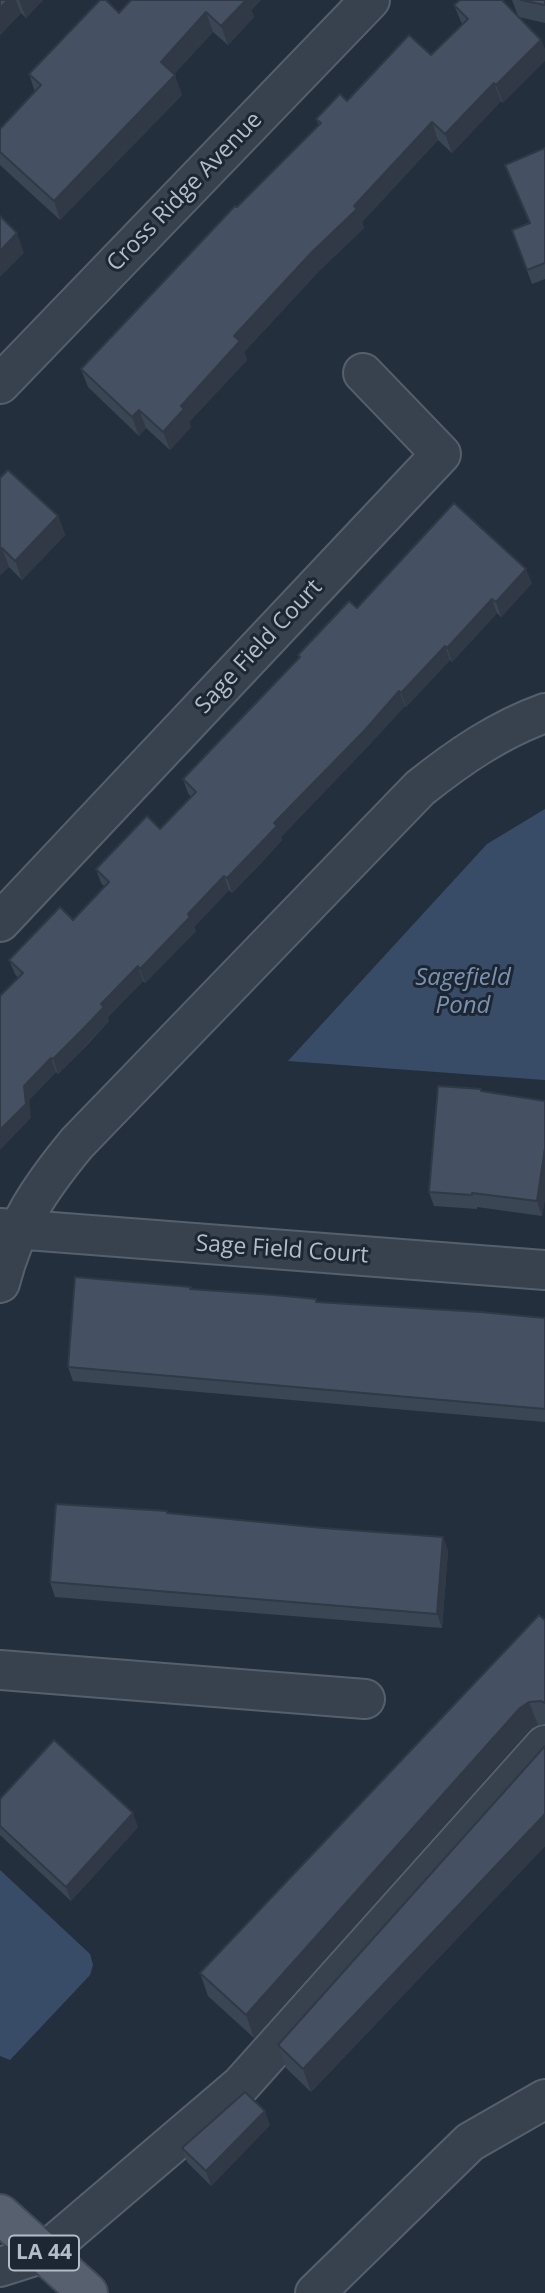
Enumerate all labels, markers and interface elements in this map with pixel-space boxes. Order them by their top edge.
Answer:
street label: Cross Ridge Avenue [102,106,268,278]
street label: Sage Field Court [190,574,328,720]
water label: Sagefield Pond [415,964,511,1020]
street label: Sage Field Court [195,1230,369,1270]
road number: LA 44 [9,2236,79,2270]

